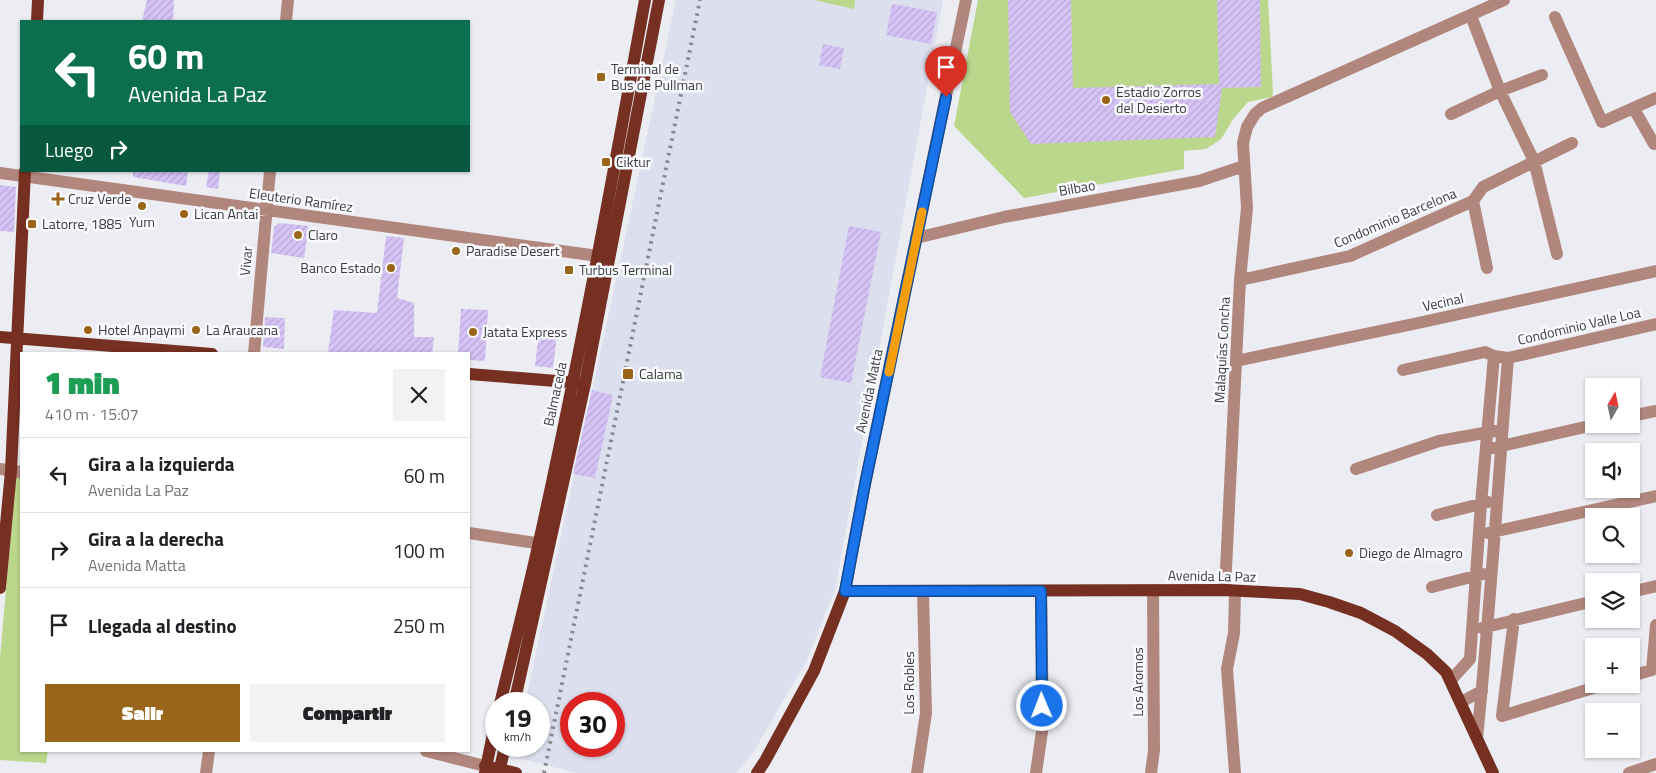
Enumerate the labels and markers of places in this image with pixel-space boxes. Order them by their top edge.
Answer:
pin [925,46,967,97]
place label: Terminal de Bus de Pullman [611,58,703,95]
marker: Terminal de Bus de Pullman [595,71,607,83]
place label: Estadio Zorros del Desierto [1116,81,1201,118]
marker: Estadio Zorros del Desierto [1100,94,1112,106]
place label: Ciktur [616,151,651,172]
marker: Ciktur [600,156,612,168]
place label: Cruz Verde [68,188,131,209]
marker: Cruz Verde [52,193,64,205]
marker: Yum [136,200,148,212]
place label: Lican Antai [194,203,258,224]
marker: Lican Antai [178,208,190,220]
place label: Yum [129,211,155,232]
place label: Latorre, 1885 [42,213,122,234]
marker: Latorre, 1885 [26,218,38,230]
place label: Claro [308,224,338,245]
marker: Claro [292,229,304,241]
place label: Paradise Desert [466,240,560,261]
marker: Paradise Desert [450,245,462,257]
place label: Banco Estado [300,257,381,278]
place label: Turbus Terminal [579,259,672,280]
marker: Banco Estado [385,262,397,274]
marker: Turbus Terminal [563,264,575,276]
place label: Hotel Anpaymi [98,319,185,340]
place label: La Araucana [206,319,278,340]
place label: Jatata Express [483,321,567,342]
marker: Hotel Anpaymi [82,324,94,336]
marker: La Araucana [190,324,202,336]
marker: Jatata Express [467,326,479,338]
place label: Calama [639,363,683,384]
marker: Calama [621,367,635,381]
place label: Diego de Almagro [1359,542,1463,563]
marker: Diego de Almagro [1343,547,1355,559]

